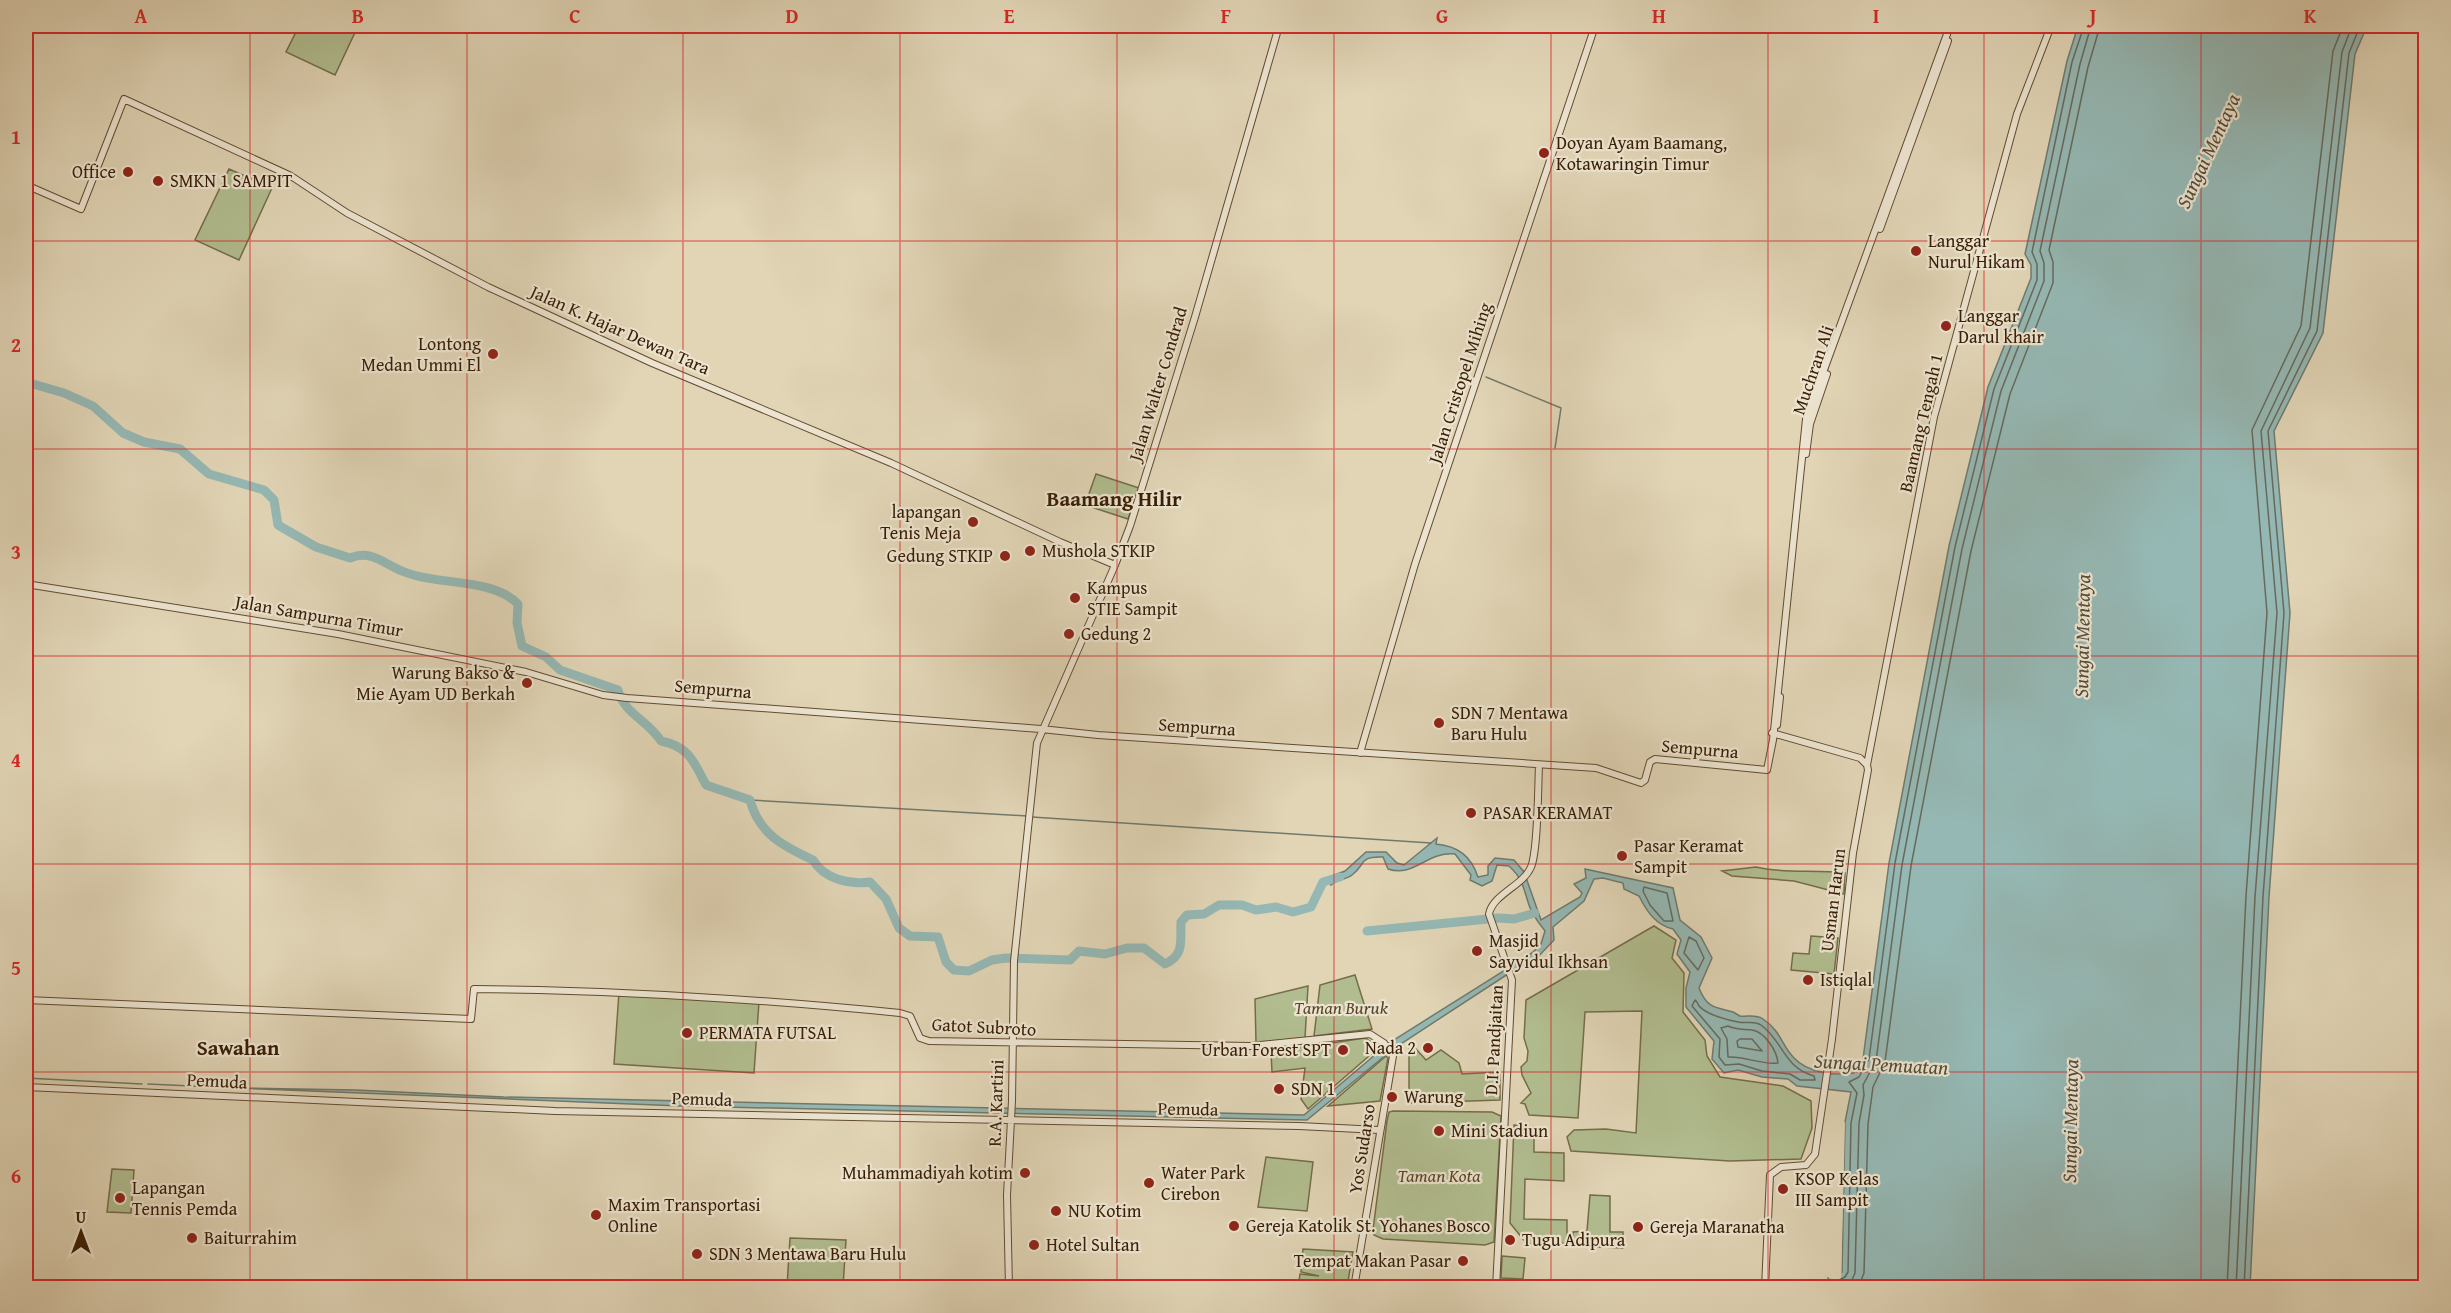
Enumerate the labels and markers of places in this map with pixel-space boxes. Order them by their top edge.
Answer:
place label: Doyan Ayam Baamang, Kotawaringin Timur [1556,129,1727,177]
marker: Doyan Ayam Baamang, Kotawaringin Timur [1537,146,1551,160]
place label: Office [72,158,116,185]
marker: Office [121,165,135,179]
place label: SMKN 1 SAMPIT [170,167,292,194]
marker: SMKN 1 SAMPIT [151,174,165,188]
place label: Langgar Nurul Hikam [1928,227,2025,275]
marker: Langgar Nurul Hikam [1909,244,1923,258]
place label: Langgar Darul khair [1958,302,2044,350]
marker: Langgar Darul khair [1939,319,1953,333]
place label: Lontong Medan Ummi El [361,330,481,378]
marker: Lontong Medan Ummi El [486,347,500,361]
place label: lapangan Tenis Meja [880,498,961,546]
marker: lapangan Tenis Meja [966,515,980,529]
place label: Mushola STKIP [1042,537,1155,564]
place label: Gedung STKIP [887,542,993,569]
marker: Mushola STKIP [1023,544,1037,558]
marker: Gedung STKIP [998,549,1012,563]
place label: Kampus STIE Sampit [1087,574,1178,622]
marker: Kampus STIE Sampit [1068,591,1082,605]
place label: Gedung 2 [1081,620,1151,647]
marker: Gedung 2 [1062,627,1076,641]
place label: Warung Bakso & Mie Ayam UD Berkah [356,659,516,707]
marker: Warung Bakso & Mie Ayam UD Berkah [520,676,534,690]
place label: SDN 7 Mentawa Baru Hulu [1451,699,1568,747]
marker: SDN 7 Mentawa Baru Hulu [1432,716,1446,730]
place label: PASAR KERAMAT [1483,799,1612,826]
marker: PASAR KERAMAT [1464,806,1478,820]
place label: Pasar Keramat Sampit [1634,832,1744,880]
marker: Pasar Keramat Sampit [1615,849,1629,863]
place label: Masjid Sayyidul Ikhsan [1489,927,1608,975]
marker: Masjid Sayyidul Ikhsan [1470,944,1484,958]
place label: Istiqlal [1820,966,1872,993]
marker: Istiqlal [1801,973,1815,987]
place label: PERMATA FUTSAL [699,1019,836,1046]
marker: PERMATA FUTSAL [680,1026,694,1040]
place label: Nada 2 [1365,1034,1416,1061]
place label: Urban Forest SPT [1201,1036,1331,1063]
marker: Nada 2 [1421,1041,1435,1055]
marker: Urban Forest SPT [1336,1043,1350,1057]
place label: SDN 1 [1291,1075,1335,1102]
marker: SDN 1 [1272,1082,1286,1096]
place label: Warung [1404,1083,1463,1110]
marker: Warung [1385,1090,1399,1104]
place label: Mini Stadiun [1451,1117,1548,1144]
marker: Mini Stadiun [1432,1124,1446,1138]
place label: Muhammadiyah kotim [842,1159,1013,1186]
place label: Water Park Cirebon [1161,1159,1246,1207]
place label: KSOP Kelas III Sampit [1795,1165,1879,1213]
marker: Muhammadiyah kotim [1018,1166,1032,1180]
place label: Lapangan Tennis Pemda [132,1174,238,1222]
marker: Water Park Cirebon [1142,1176,1156,1190]
marker: KSOP Kelas III Sampit [1776,1182,1790,1196]
marker: Lapangan Tennis Pemda [113,1191,127,1205]
place label: Maxim Transportasi Online [608,1191,761,1239]
place label: NU Kotim [1068,1197,1142,1224]
marker: NU Kotim [1049,1204,1063,1218]
marker: Maxim Transportasi Online [589,1208,603,1222]
place label: Gereja Katolik St. Yohanes Bosco [1246,1212,1490,1239]
place label: Gereja Maranatha [1650,1213,1785,1240]
marker: Gereja Katolik St. Yohanes Bosco [1227,1219,1241,1233]
marker: Gereja Maranatha [1631,1220,1645,1234]
place label: Baiturrahim [204,1224,297,1251]
place label: Tugu Adipura [1522,1226,1626,1253]
marker: Baiturrahim [185,1231,199,1245]
place label: Hotel Sultan [1046,1231,1140,1258]
marker: Tugu Adipura [1503,1233,1517,1247]
marker: Hotel Sultan [1027,1238,1041,1252]
place label: SDN 3 Mentawa Baru Hulu [709,1240,907,1267]
marker: SDN 3 Mentawa Baru Hulu [690,1247,704,1261]
place label: Tempat Makan Pasar [1294,1247,1452,1274]
marker: Tempat Makan Pasar [1456,1254,1470,1268]

